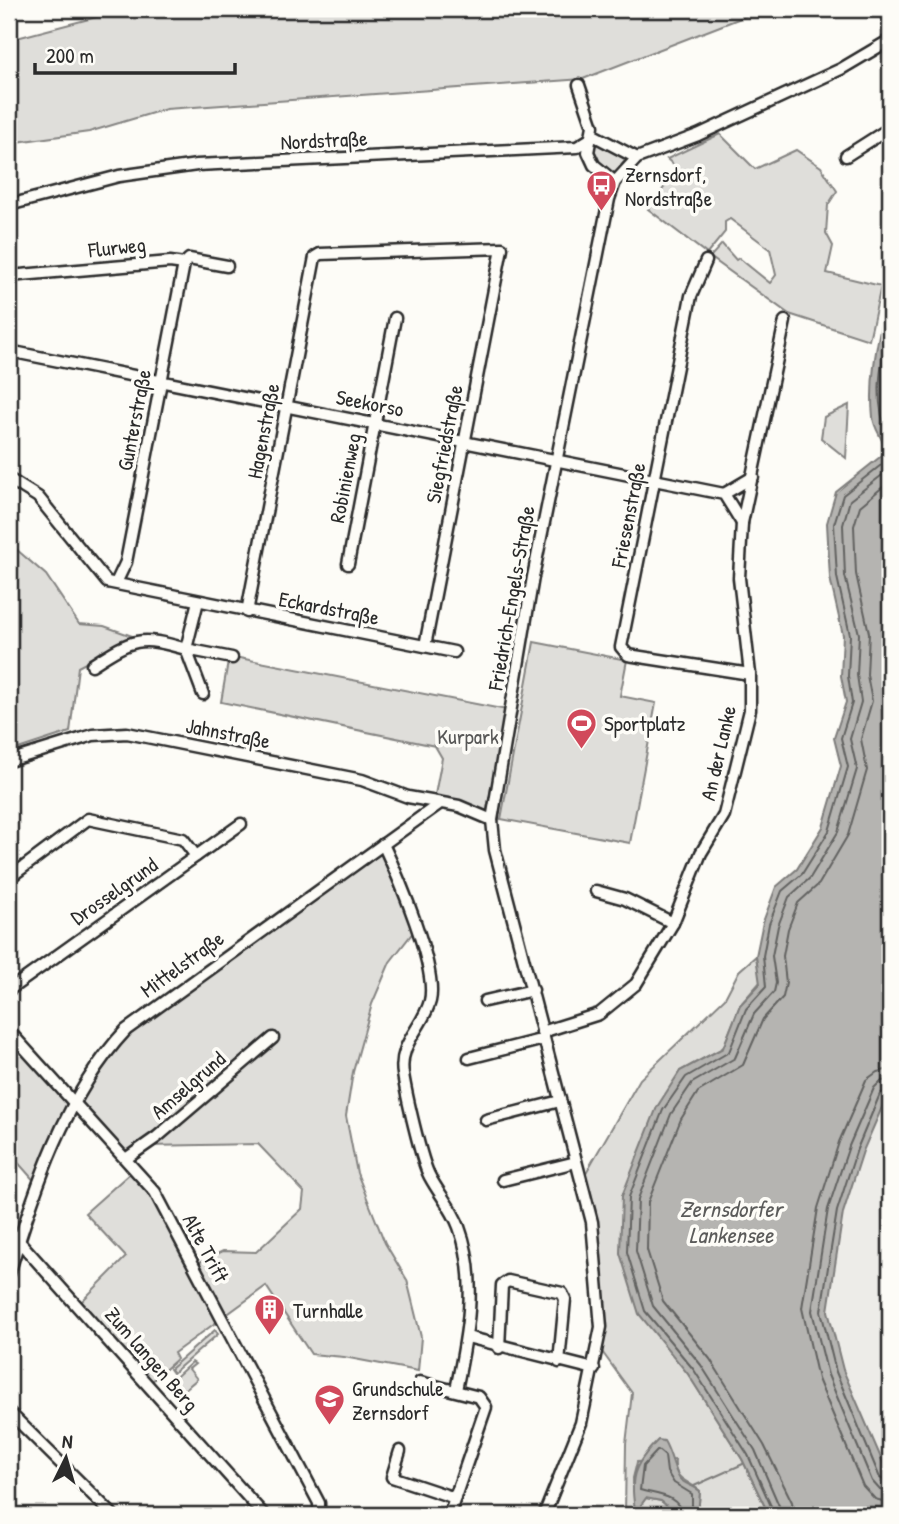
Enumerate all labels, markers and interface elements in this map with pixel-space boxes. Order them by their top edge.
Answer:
scale bar [35,32,234,76]
text: 200 m [46,41,94,70]
street label: Nordstraße [280,123,368,157]
place label: Zernsdorf, Nordstraße [625,160,712,213]
bus stop icon: Zernsdorf, Nordstraße [585,169,619,213]
street label: Flurweg [86,230,147,265]
street label: Gunterstraße [110,367,158,473]
street label: Hagenstraße [240,381,286,481]
street label: Seekorso [334,382,406,424]
street label: Siegfriedstraße [418,382,470,506]
street label: Robinienweg [322,431,368,525]
street label: Friesenstraße [603,460,652,571]
street label: Friedrich-Engels-Straße [480,504,541,693]
street label: Eckardstraße [276,584,382,632]
street label: An der Lanke [693,703,743,803]
sports icon: Sportplatz [564,706,598,750]
place label: Sportplatz [604,709,685,738]
street label: Jahnstraße [183,711,273,755]
park label: Kurpark [437,722,499,751]
street label: Drosselgrund [65,850,163,932]
street label: Mittelstraße [134,924,230,1004]
street label: Amselgrund [144,1045,232,1125]
water label: Zernsdorfer Lankensee [680,1193,785,1250]
street label: Alte Trift [176,1209,236,1288]
building icon: Turnhalle [253,1293,287,1337]
place label: Turnhalle [293,1296,363,1325]
street label: Zum langen Berg [98,1300,206,1418]
place label: Grundschule Zernsdorf [352,1374,444,1427]
school or university icon: Grundschule Zernsdorf [312,1383,346,1427]
north arrow [32,1422,102,1492]
text: N [61,1428,74,1454]

